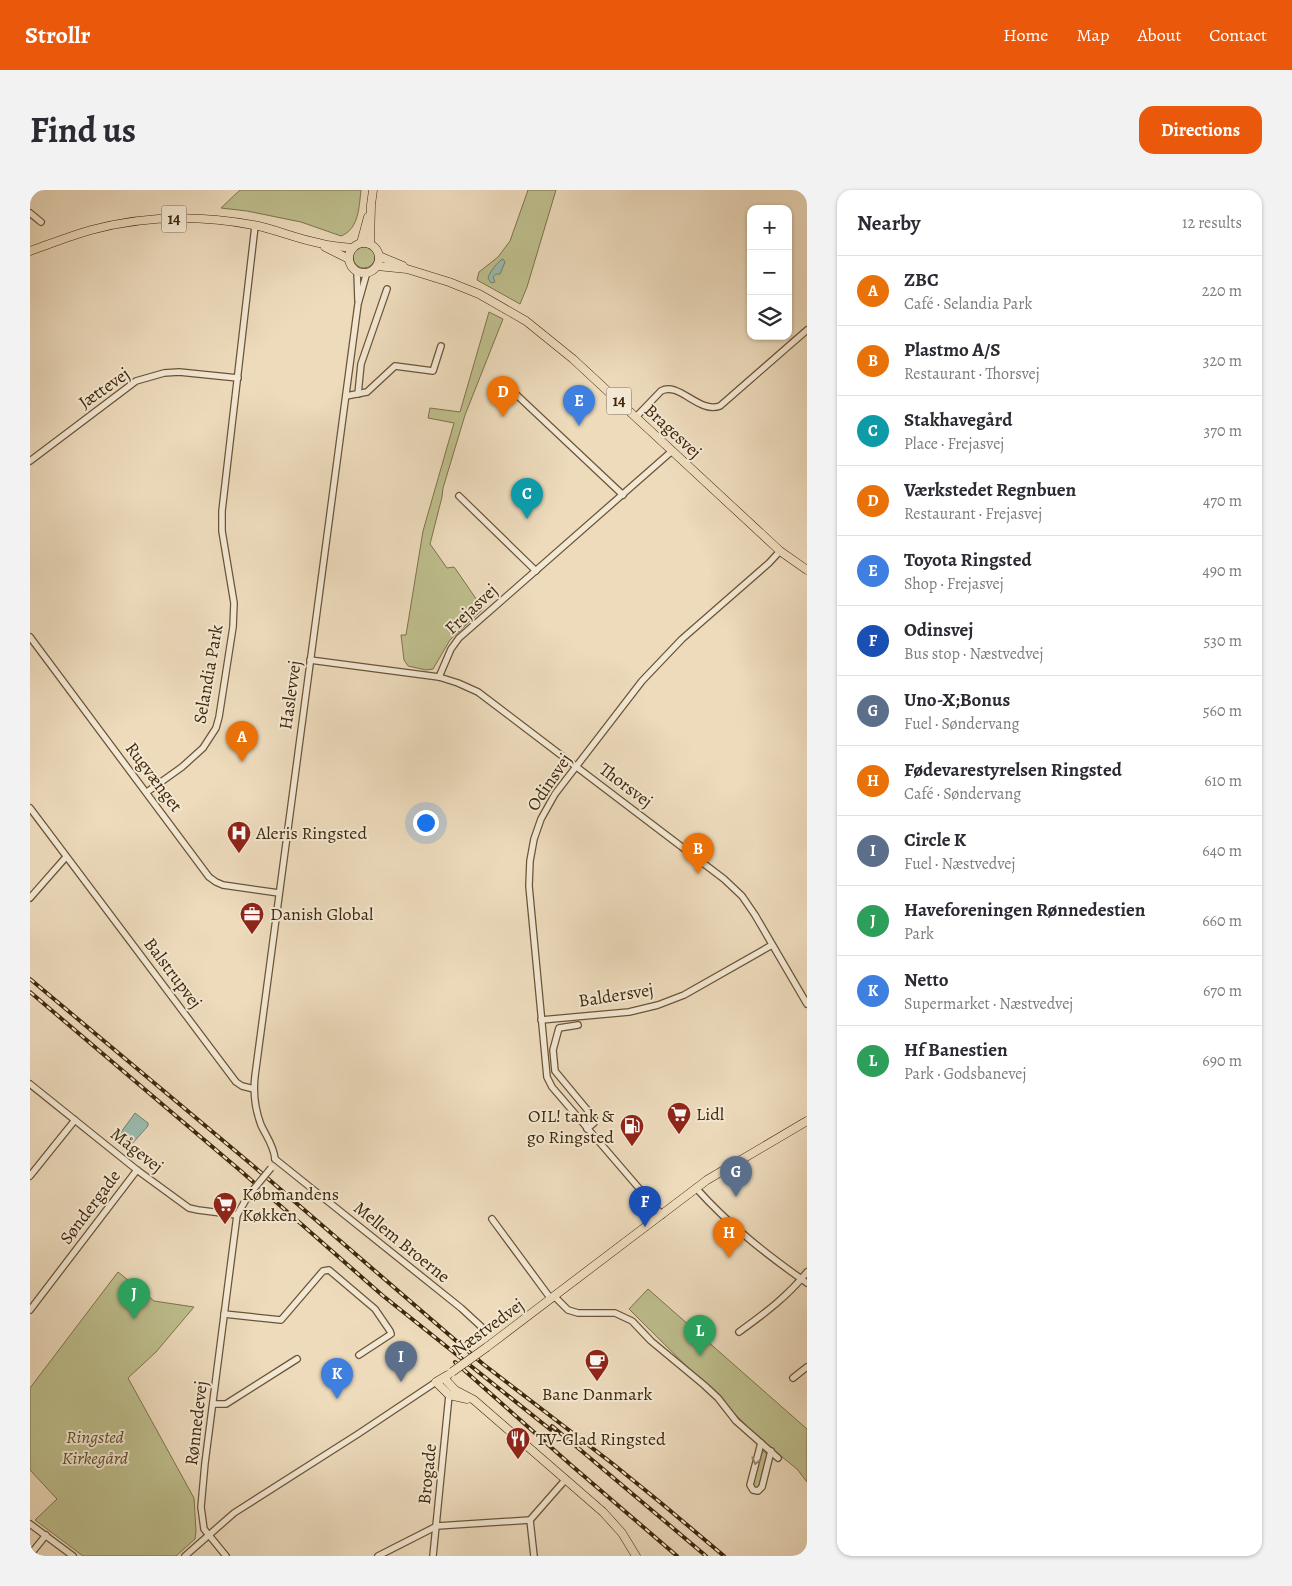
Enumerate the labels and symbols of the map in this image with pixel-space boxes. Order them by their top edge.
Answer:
road number: 14 [162,205,186,232]
street label: Jættevej [74,362,134,414]
pin: D [487,376,519,417]
pin: E [563,385,595,426]
road number: 14 [606,388,632,415]
street label: Bragesvej [639,398,707,464]
pin: C [511,478,543,519]
street label: Frejasvej [439,578,503,640]
street label: Selandia Park [187,622,229,726]
street label: Haslevvej [273,659,307,731]
pin: A [226,721,258,762]
street label: Rugvænget [120,737,188,817]
street label: Odinsvej [521,749,577,815]
street label: Thorsvej [594,757,658,813]
your location [413,810,439,836]
hospital icon: Aleris Ringsted [226,820,252,854]
place label: Aleris Ringsted [255,821,367,845]
pin: B [682,833,714,874]
office icon: Danish Global [239,901,265,935]
place label: Danish Global [270,902,374,926]
street label: Balstrupvej [138,933,208,1013]
street label: Baldersvej [577,977,655,1013]
supermarket icon: Lidl [666,1101,692,1135]
place label: Lidl [696,1102,725,1126]
place label: OIL! tank & go Ringsted [527,1104,614,1149]
fuel station icon: OIL! tank & go Ringsted [619,1113,645,1147]
street label: Mågevej [106,1122,168,1178]
pin: G [720,1156,752,1197]
street label: Søndergade [54,1165,126,1249]
place label: Købmandens Køkken [242,1182,339,1227]
pin: F [629,1186,661,1227]
supermarket icon: Købmandens Køkken [212,1191,238,1225]
street label: Mellem Broerne [349,1196,455,1288]
pin: H [713,1217,745,1258]
pin: J [118,1278,150,1319]
street label: Næstvedvej [447,1293,529,1361]
pin: L [684,1315,716,1356]
pin: I [385,1341,417,1382]
cafe icon: Bane Danmark [584,1348,610,1382]
pin: K [321,1358,353,1399]
street label: Rønnedevej [179,1379,213,1467]
place label: Bane Danmark [542,1382,652,1406]
park label: Ringsted Kirkegård [62,1425,129,1470]
restaurant icon: TV-Glad Ringsted [505,1426,531,1460]
place label: TV-Glad Ringsted [536,1427,666,1451]
street label: Brogade [412,1442,442,1506]
one-way arrow [751,1456,762,1465]

